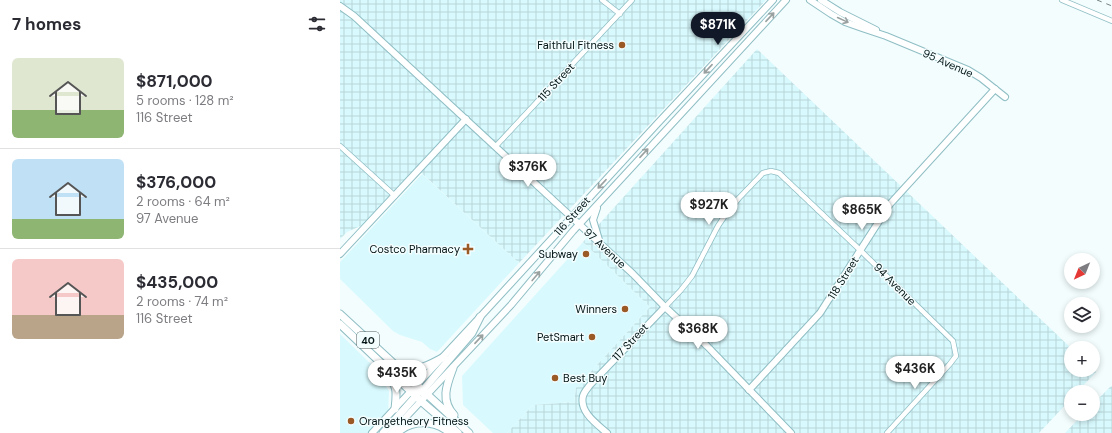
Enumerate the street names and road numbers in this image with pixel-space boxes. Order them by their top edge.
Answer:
street label: 95 Avenue [921,46,975,80]
street label: 115 Street [535,60,577,104]
street label: 116 Street [551,194,593,238]
street label: 97 Avenue [581,225,629,271]
street label: 118 Street [824,254,862,302]
street label: 94 Avenue [871,260,919,308]
street label: 117 Street [609,320,651,364]
road number: 40 [357,332,379,348]

